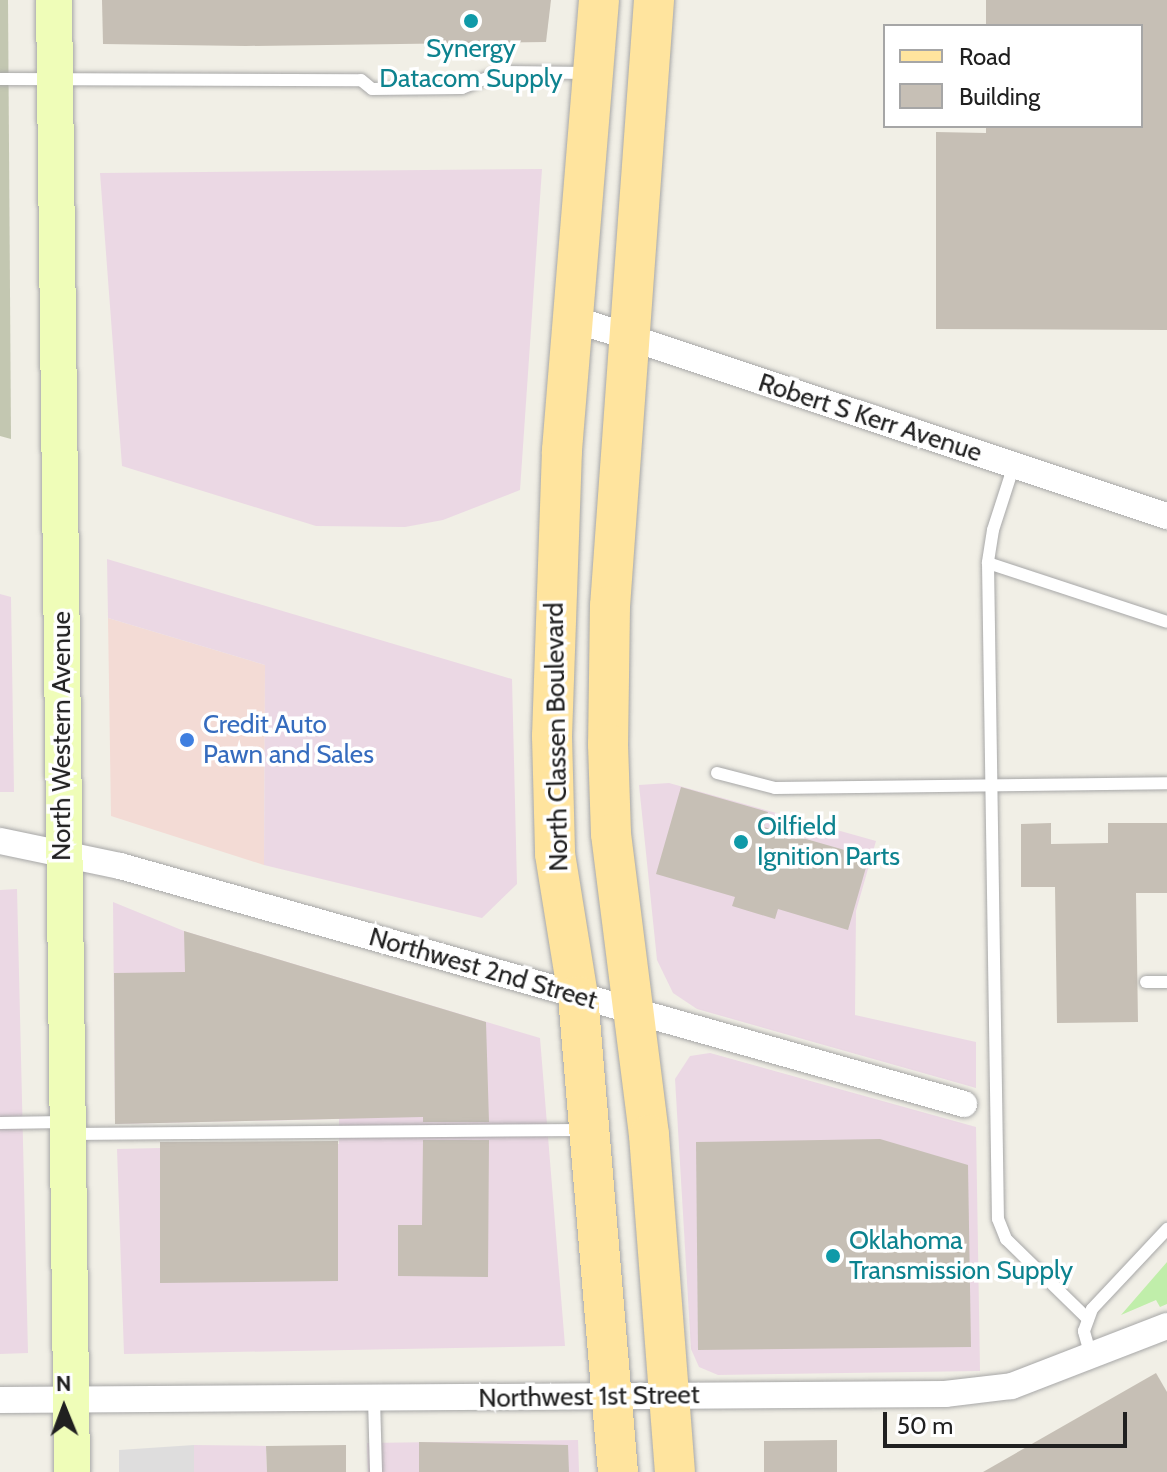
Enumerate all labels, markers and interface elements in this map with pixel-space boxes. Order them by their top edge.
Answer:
marker: Synergy Datacom Supply [462,12,480,30]
legend [883,24,1143,128]
place label: Synergy Datacom Supply [379,33,563,94]
text: Road [959,42,1011,71]
text: Building [959,82,1040,111]
street label: Robert S Kerr Avenue [754,367,986,469]
street label: North Classen Boulevard [539,602,575,872]
street label: North Western Avenue [46,611,78,861]
place label: Credit Auto Pawn and Sales [203,709,374,770]
marker: Credit Auto Pawn and Sales [178,731,196,749]
place label: Oilfield Ignition Parts [757,811,900,872]
marker: Oilfield Ignition Parts [732,833,750,851]
street label: Northwest 2nd Street [365,922,601,1016]
place label: Oklahoma Transmission Supply [849,1225,1073,1286]
marker: Oklahoma Transmission Supply [824,1247,842,1265]
north arrow [24,1368,104,1448]
text: N [56,1370,72,1397]
street label: Northwest 1st Street [478,1379,700,1415]
scale bar [887,1396,1131,1446]
text: 50 m [897,1411,953,1440]

